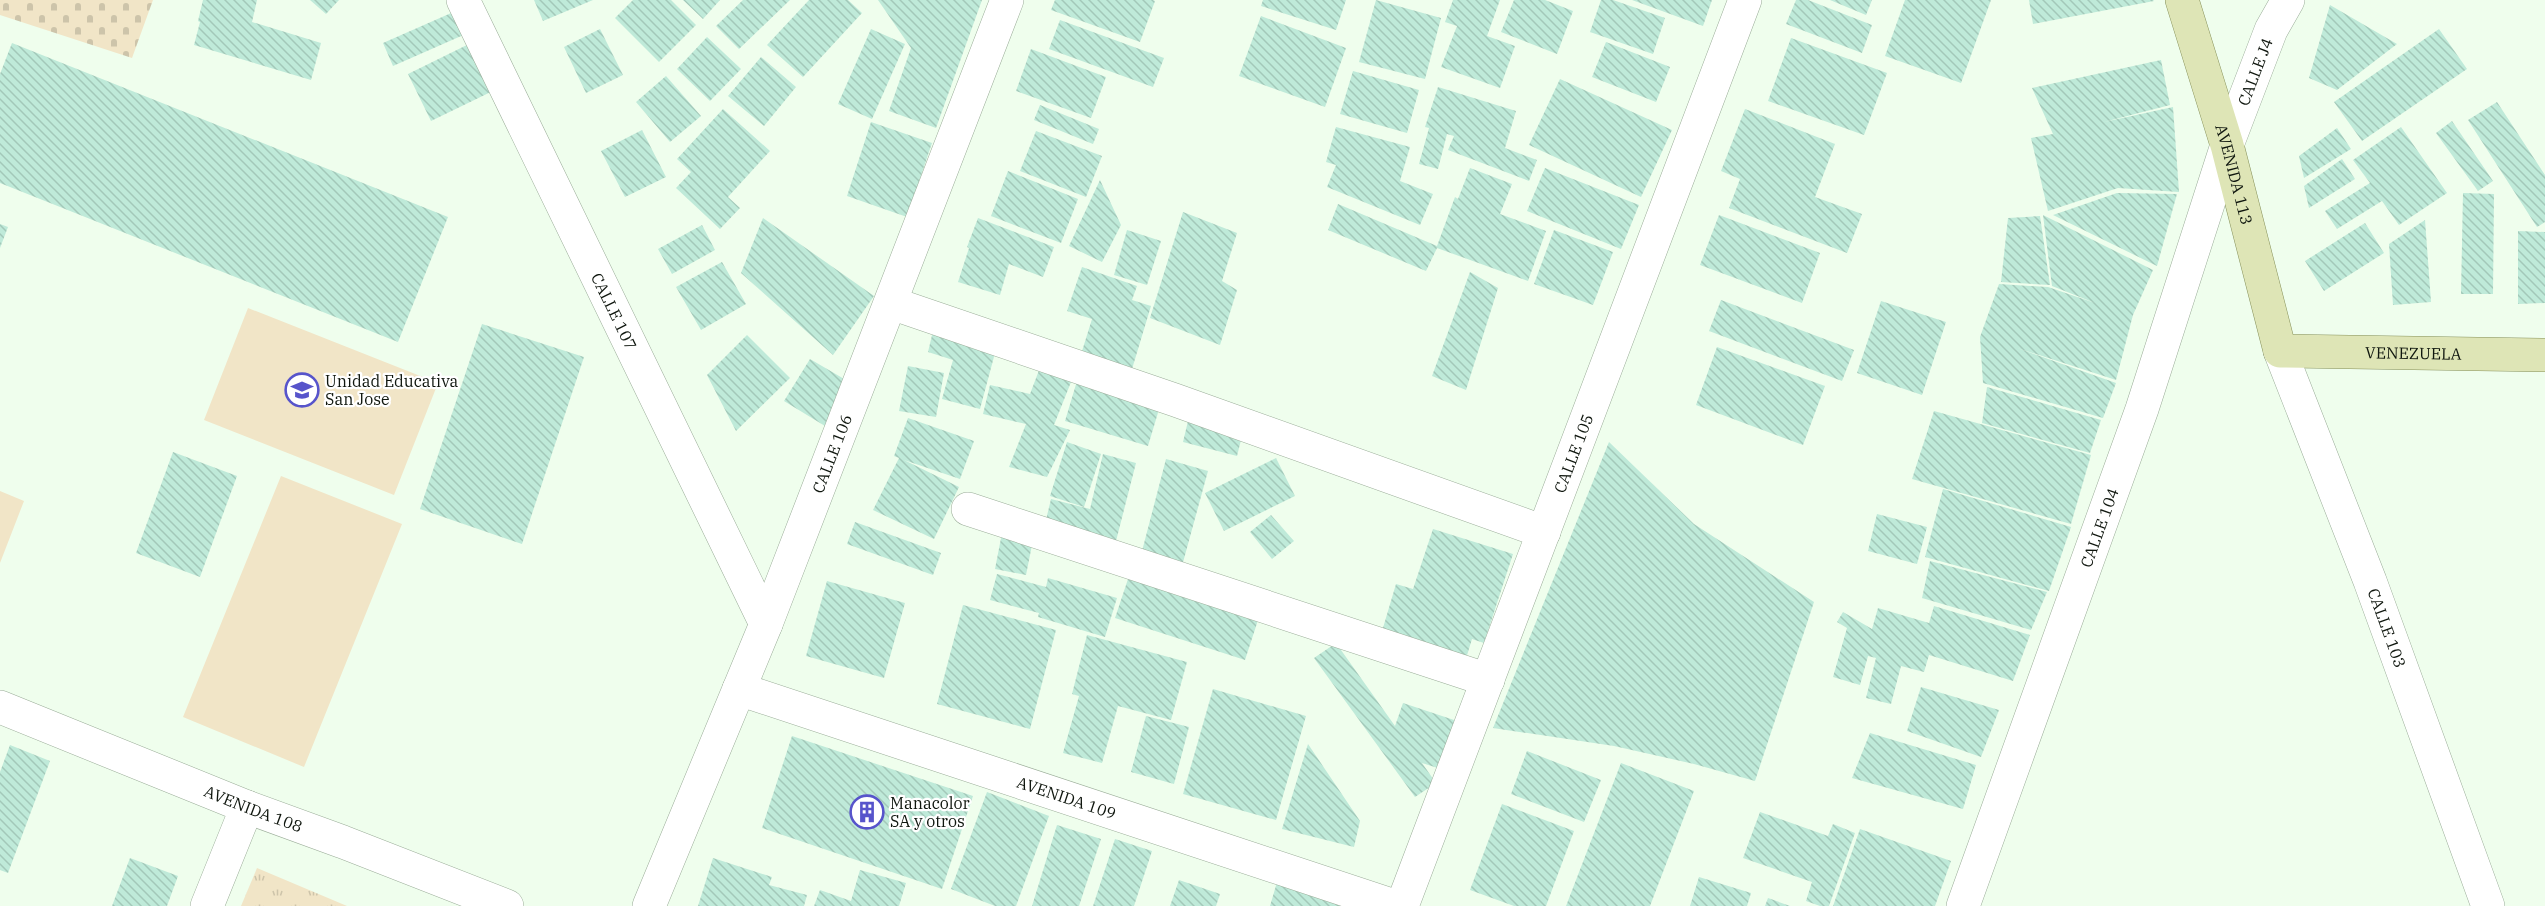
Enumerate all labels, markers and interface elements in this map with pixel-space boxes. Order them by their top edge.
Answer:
street label: CALLE J4 [2233,35,2277,109]
street label: AVENIDA 113 [2211,121,2257,227]
street label: CALLE 107 [587,270,641,353]
street label: VENEZUELA [2365,342,2462,364]
place label: Unidad Educativa San Jose [325,371,458,409]
school or university icon: Unidad Educativa San Jose [284,372,320,408]
street label: CALLE 106 [808,411,856,496]
street label: CALLE 105 [1549,411,1597,496]
street label: CALLE 104 [2076,485,2123,570]
street label: CALLE 103 [2364,586,2411,670]
street label: AVENIDA 109 [1014,772,1119,823]
street label: AVENIDA 108 [201,781,305,836]
place label: Manacolor SA y otros [890,793,970,831]
building icon: Manacolor SA y otros [849,794,885,830]

